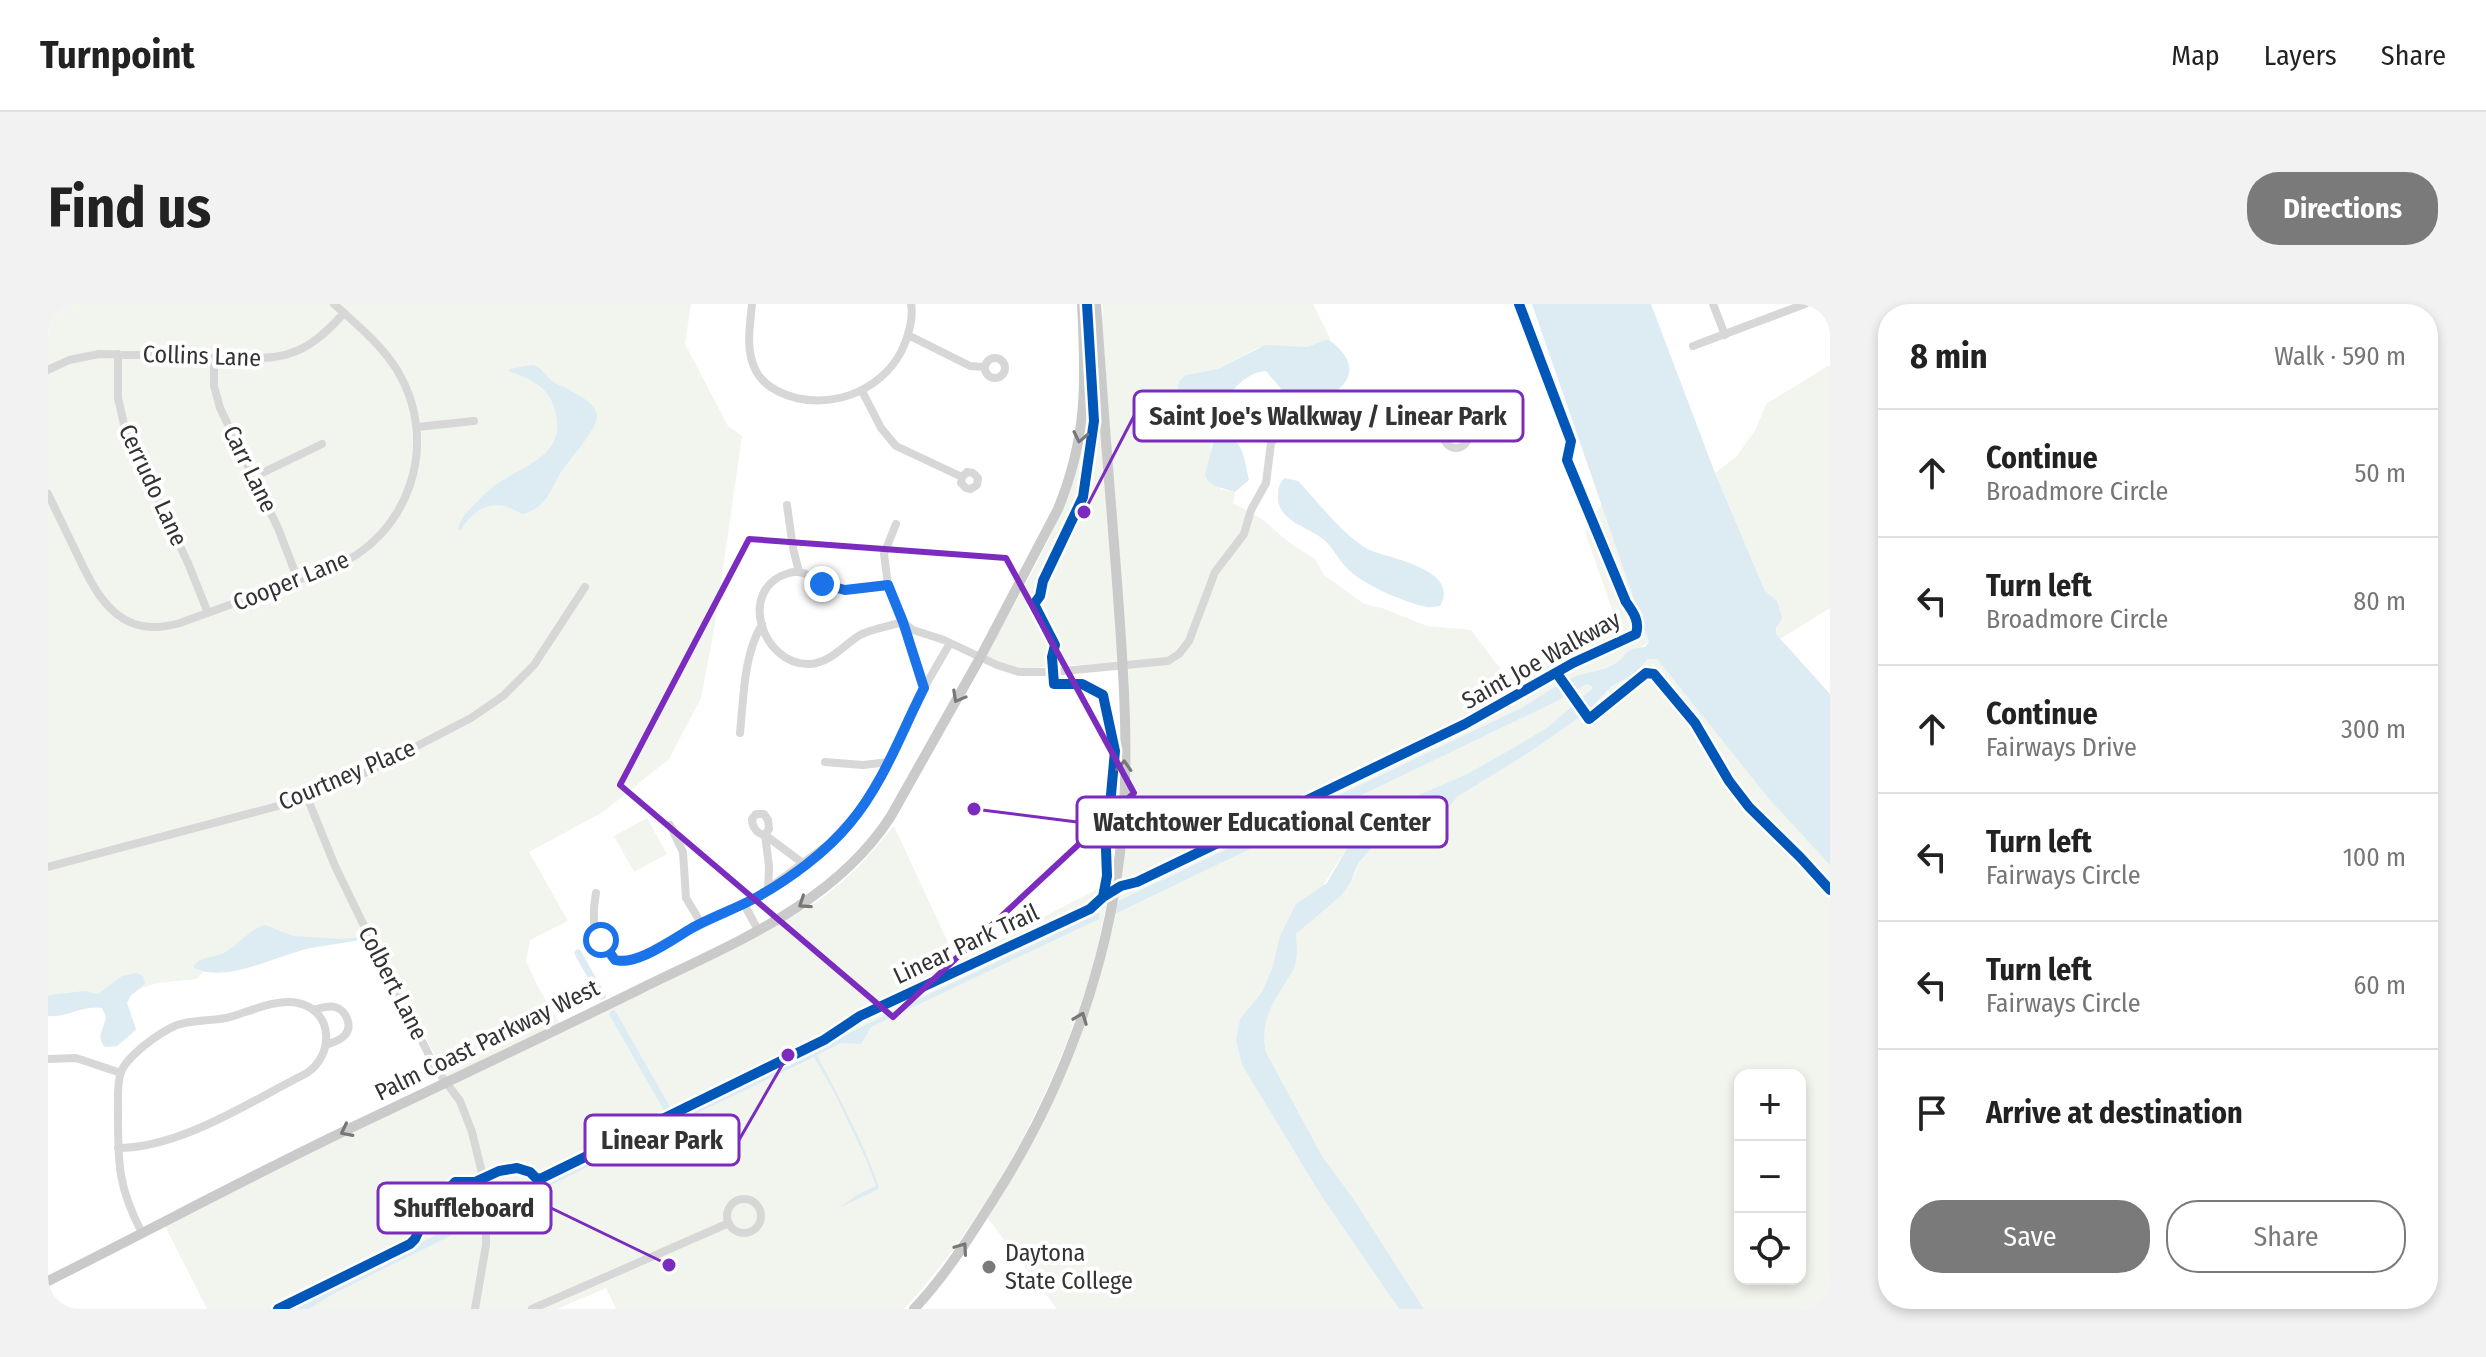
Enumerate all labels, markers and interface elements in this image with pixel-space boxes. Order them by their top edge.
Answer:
text: Turnpoint [40,32,195,78]
text: Map [2171,39,2220,72]
text: Layers [2264,39,2337,72]
text: Share [2381,39,2446,72]
button: Directions [2247,172,2438,245]
text: Find us [48,175,211,242]
text: 8 min [1910,336,1988,377]
street label: Collins Lane [142,340,262,372]
text: Walk · 590 m [2274,341,2406,372]
callout: Saint Joe's Walkway / Linear Park [1134,391,1523,441]
text: Saint Joe's Walkway / Linear Park [1149,401,1508,432]
street label: Cerrudo Lane [113,420,193,550]
street label: Carr Lane [217,421,283,517]
one-way arrow [1072,430,1089,444]
text: Continue [1986,440,2098,476]
icon: ahead [1910,451,1954,495]
text: 50 m [2354,458,2406,489]
text: Broadmore Circle [1986,476,2168,507]
street label: Cooper Lane [229,545,353,617]
route end [804,566,840,602]
text: Turn left [1986,568,2092,604]
icon: left [1910,579,1954,623]
text: 80 m [2353,586,2406,617]
text: Broadmore Circle [1986,604,2168,635]
street label: Saint Joe Walkway [1457,605,1625,715]
one-way arrow [952,688,968,703]
text: Continue [1986,696,2098,732]
icon: ahead [1910,707,1954,751]
text: 300 m [2341,714,2406,745]
text: Fairways Drive [1986,732,2137,763]
street label: Courtney Place [274,734,420,816]
one-way arrow [1116,759,1133,772]
callout: Watchtower Educational Center [1077,797,1447,847]
text: Watchtower Educational Center [1093,807,1431,838]
text: Turn left [1986,824,2092,860]
icon: left [1910,835,1954,879]
text: 100 m [2343,842,2406,873]
text: Fairways Circle [1986,860,2141,891]
one-way arrow [799,893,813,908]
street label: Linear Park Trail [889,898,1043,990]
street label: Colbert Lane [352,921,434,1045]
route start [583,922,619,958]
text: Turn left [1986,952,2092,988]
icon: left [1910,963,1954,1007]
text: 60 m [2353,970,2406,1001]
street label: Palm Coast Parkway West [370,973,604,1107]
text: Fairways Circle [1986,988,2141,1019]
one-way arrow [1071,1012,1088,1026]
map controls [1734,1069,1806,1285]
button: + [1734,1069,1806,1141]
icon: arrive [1910,1091,1954,1135]
text: Arrive at destination [1986,1095,2243,1131]
callout: Linear Park [585,1115,739,1165]
one-way arrow [340,1121,355,1136]
text: Linear Park [601,1125,724,1156]
button: − [1734,1141,1806,1213]
callout: Shuffleboard [378,1183,551,1233]
text: Shuffleboard [394,1193,534,1224]
button: Save [1910,1200,2150,1273]
button: Share [2166,1200,2406,1273]
button: locate [1734,1213,1806,1285]
place label: Daytona State College [1005,1239,1133,1295]
one-way arrow [952,1242,967,1256]
marker: Daytona State College [980,1258,998,1276]

